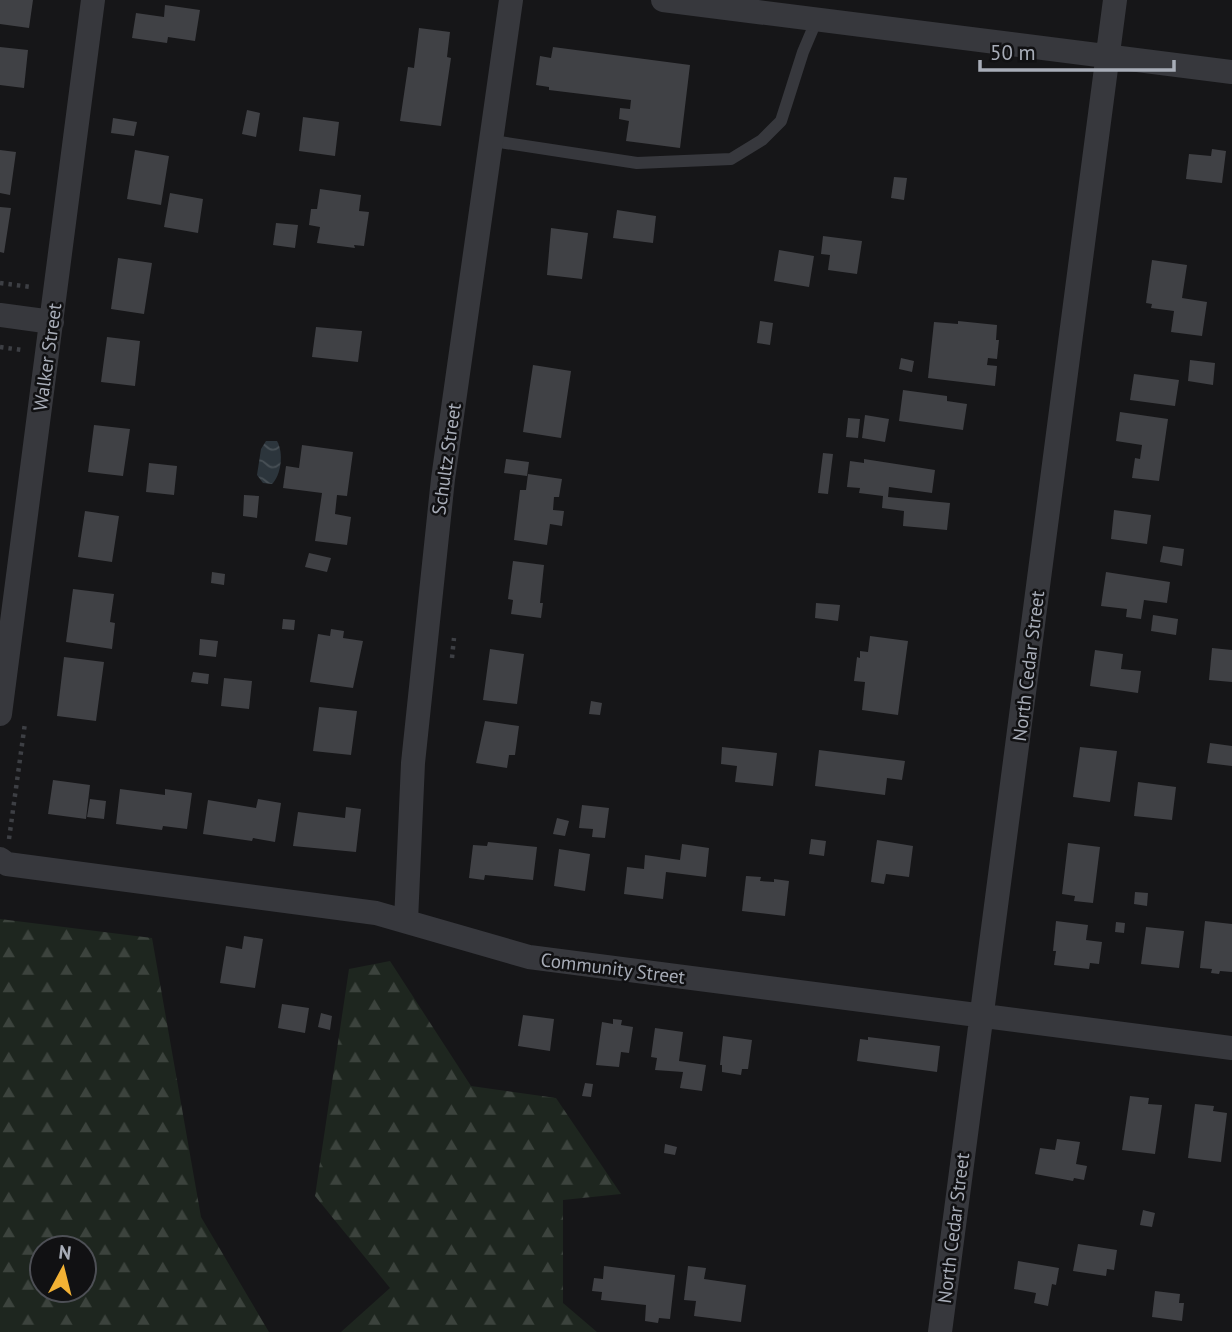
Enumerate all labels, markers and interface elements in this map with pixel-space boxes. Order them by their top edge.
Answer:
scale bar [980,28,1174,72]
text: 50 m [990,39,1036,66]
street label: Walker Street [28,301,67,412]
street label: Schultz Street [426,401,466,517]
street label: North Cedar Street [1007,589,1049,743]
street label: Community Street [539,947,687,989]
street label: North Cedar Street [932,1151,974,1305]
north arrow [28,1234,98,1304]
text: N [57,1239,73,1265]

